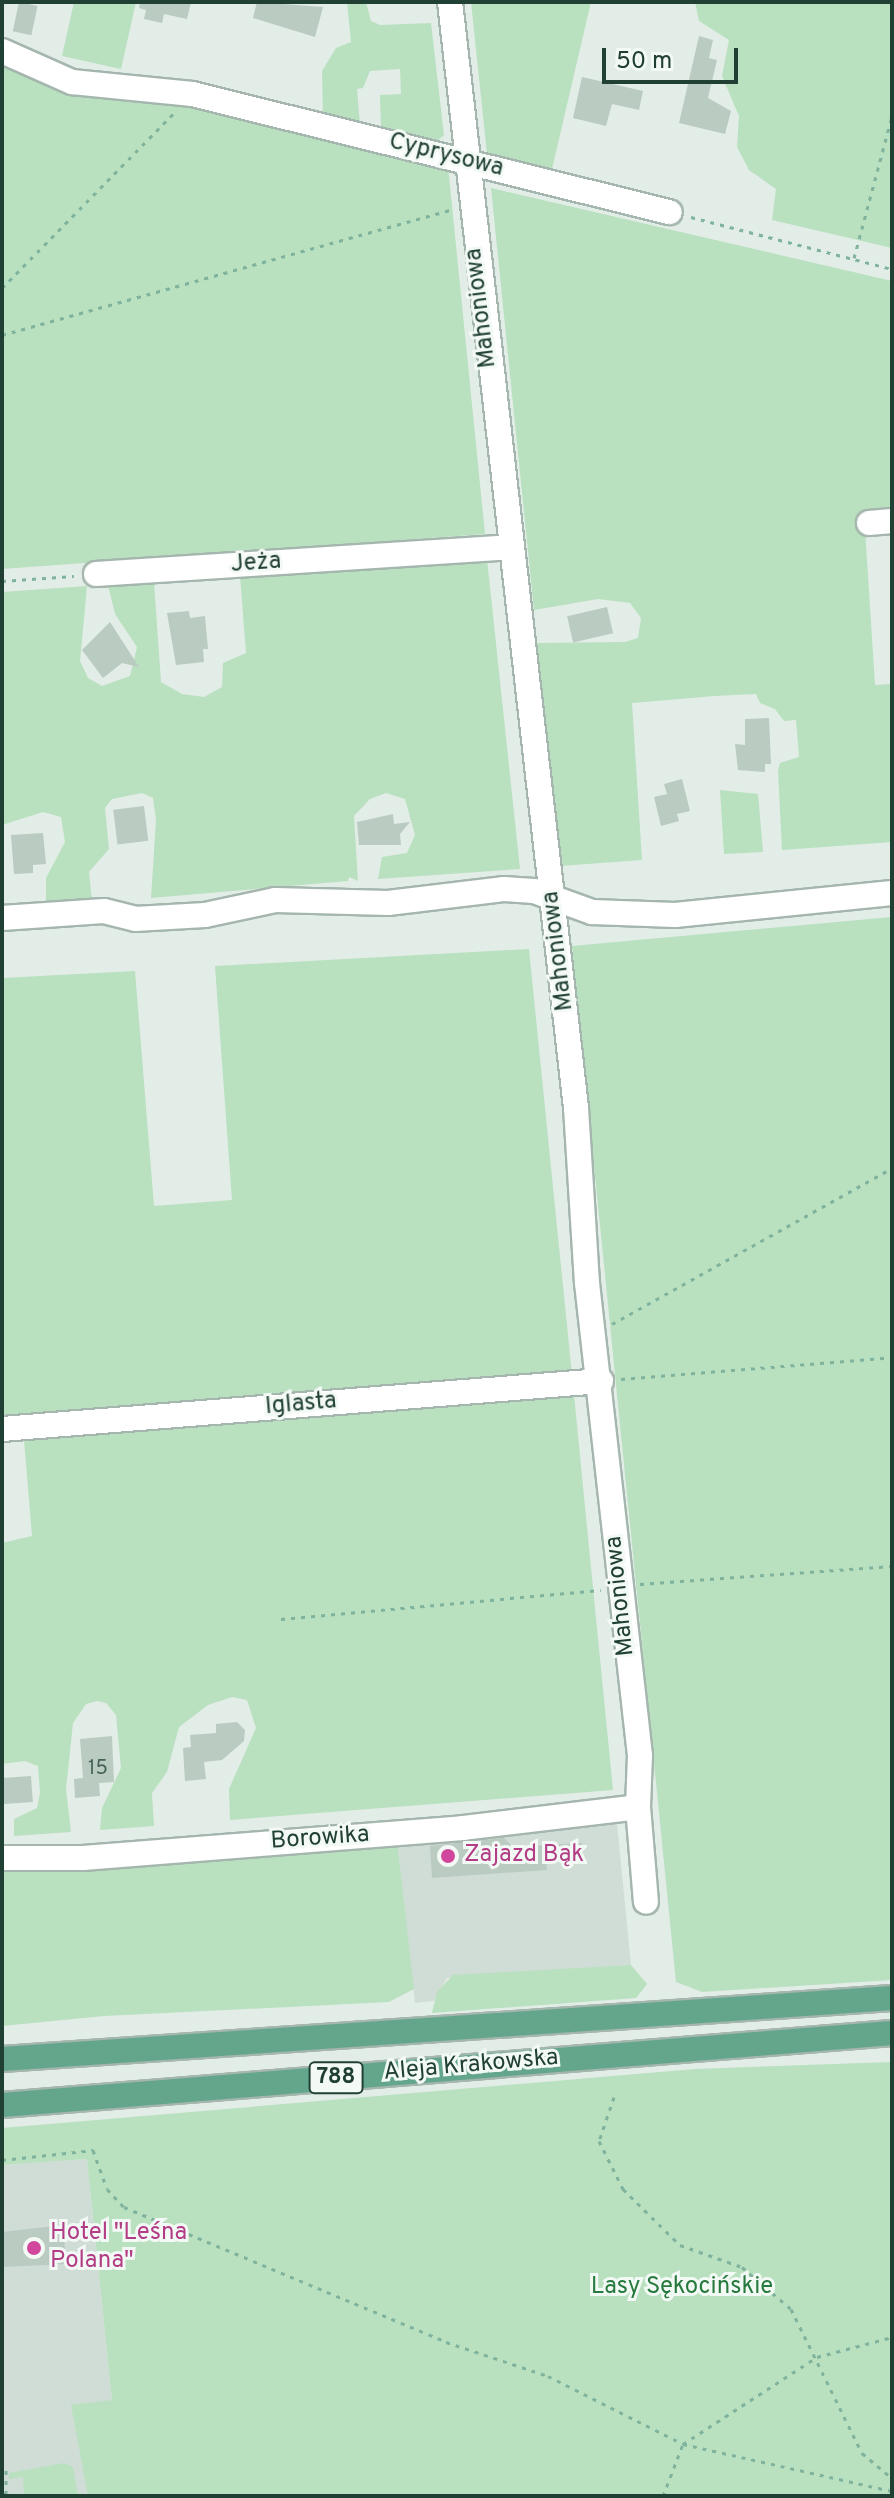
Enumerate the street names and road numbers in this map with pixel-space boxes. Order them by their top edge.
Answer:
street label: Cyprysowa [386,128,506,184]
street label: Mahoniowa [460,246,504,370]
street label: Jeża [230,548,282,580]
street label: Mahoniowa [537,889,581,1013]
street label: Iglasta [264,1388,338,1422]
street label: Mahoniowa [600,1535,642,1657]
street label: Borowika [270,1821,370,1857]
street label: Aleja Krakowska [382,2044,560,2088]
road number: 788 [308,2060,364,2096]

